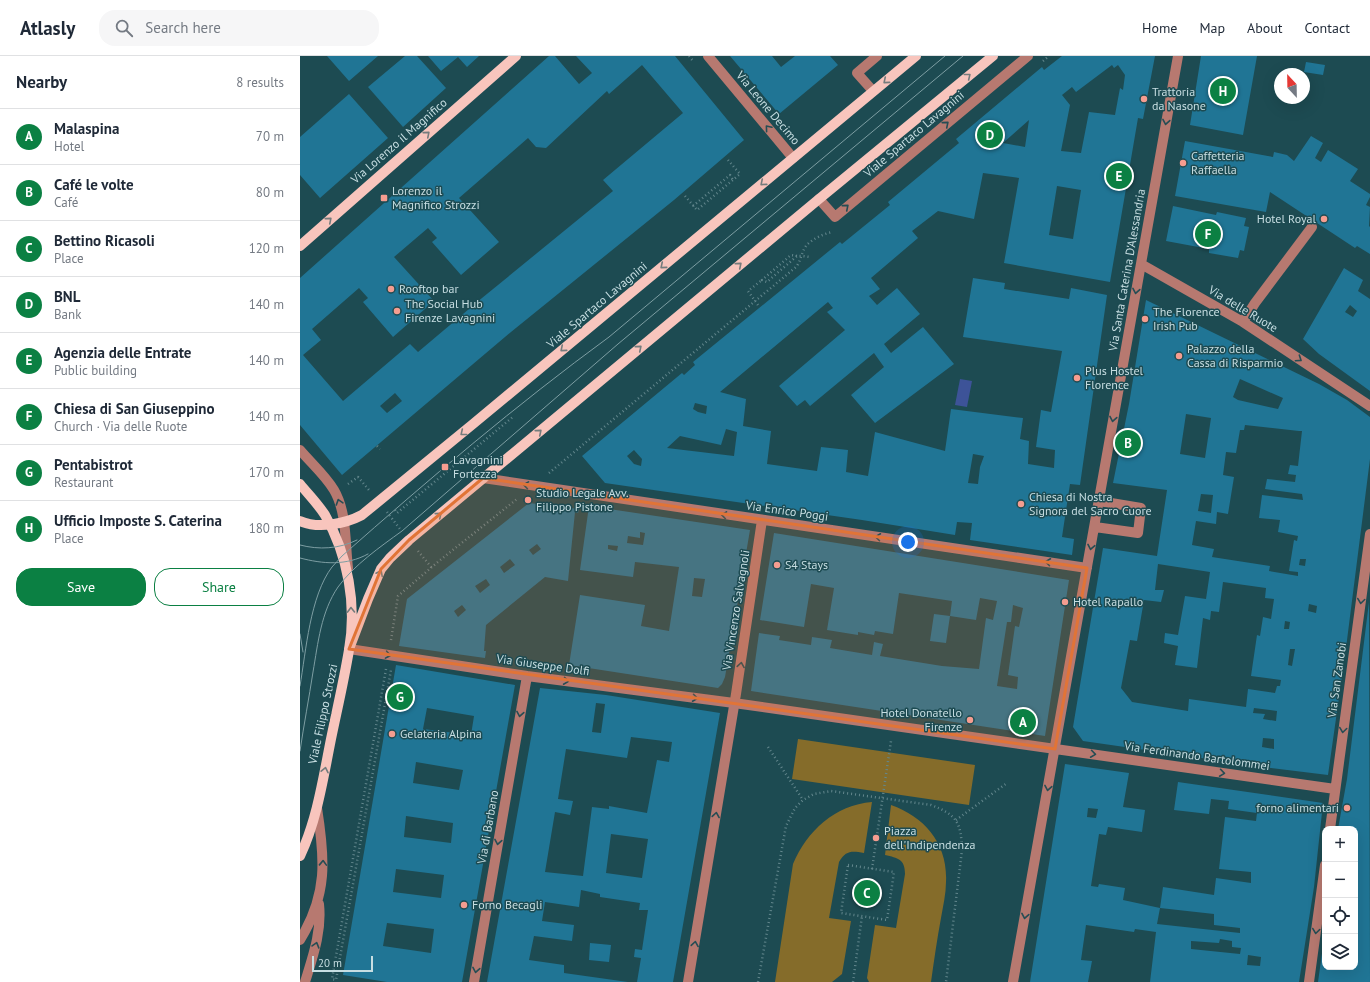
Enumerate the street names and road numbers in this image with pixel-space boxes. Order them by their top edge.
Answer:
street label: Via Leone Decimo [733,67,804,148]
street label: Viale Spartaco Lavagnini [860,87,967,181]
street label: Via Lorenzo il Magnifico [347,95,450,187]
street label: Via Santa Caterina D'Alessandria [1105,188,1148,353]
street label: Viale Spartaco Lavagnini [543,258,650,352]
street label: Via delle Ruote [1205,282,1281,335]
street label: Via Enrico Poggi [744,497,829,524]
street label: Via Vincenzo Salvagnoli [718,549,752,672]
street label: Via San Zanobi [1324,641,1349,720]
street label: Via Giuseppe Dolfi [495,650,591,678]
street label: Viale Filippo Strozzi [304,662,340,766]
street label: Via Ferdinando Bartolommei [1122,738,1271,773]
street label: Via di Barbano [473,789,501,866]

